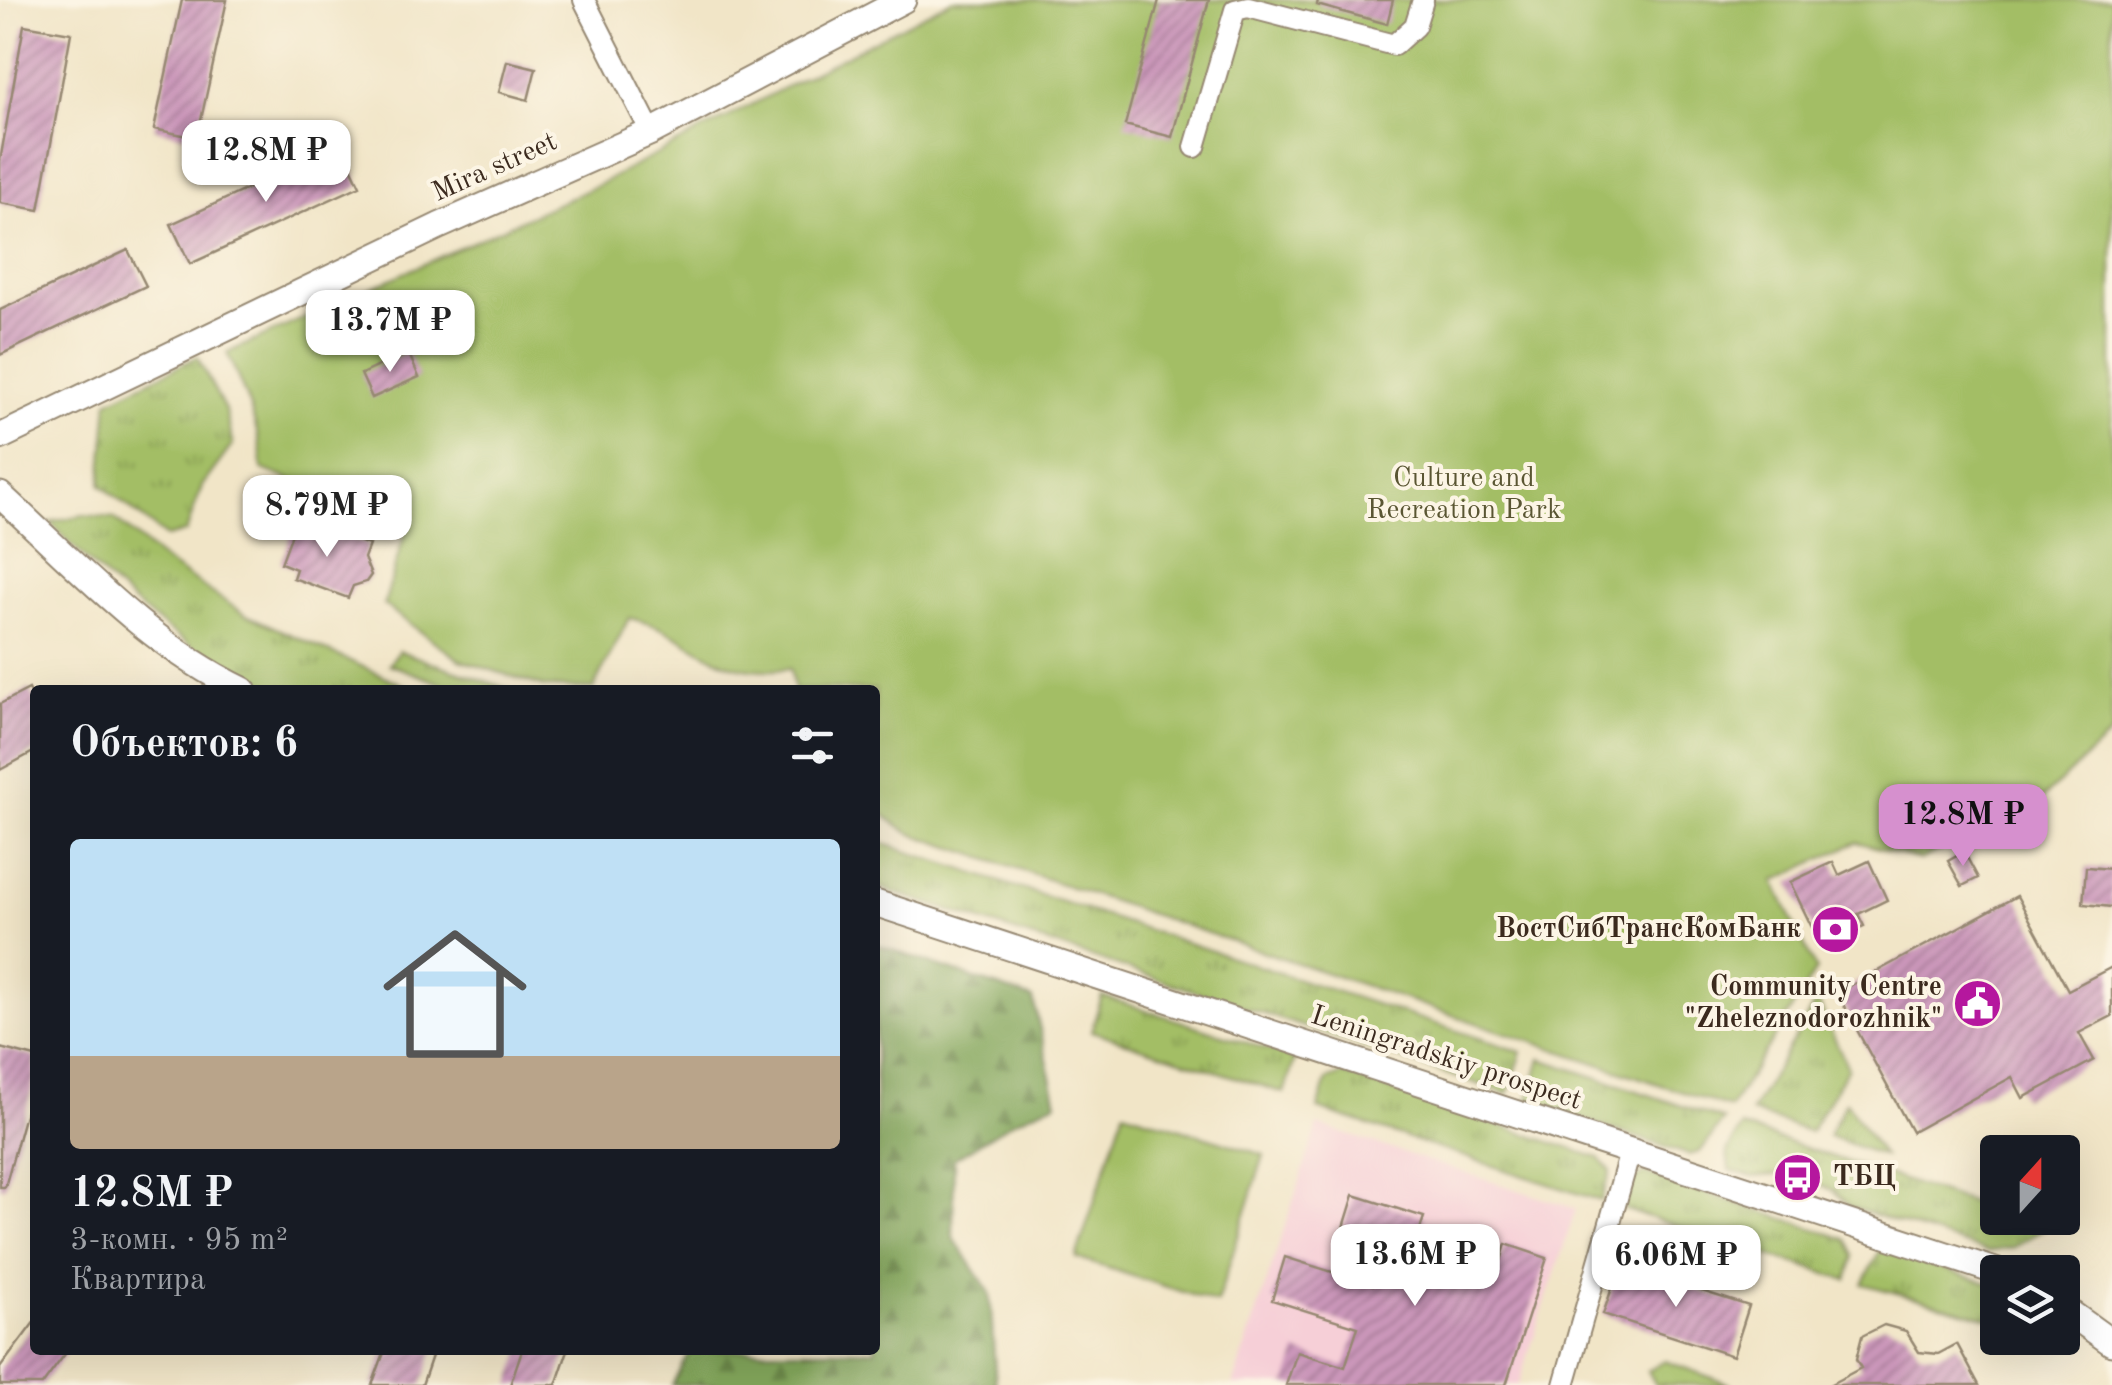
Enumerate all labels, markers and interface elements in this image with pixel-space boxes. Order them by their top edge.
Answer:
pin: 12.8M ₽ [174,120,358,205]
street label: Mira street [428,128,562,208]
text: 12.8M ₽ [204,136,328,168]
pin: 13.7M ₽ [298,290,482,375]
text: 13.7M ₽ [328,306,452,338]
park label: Culture and Recreation Park [1366,465,1562,525]
pin: 8.79M ₽ [235,475,419,560]
text: 8.79M ₽ [265,491,389,523]
icon: filters [785,718,840,773]
text: Объектов: 6 [70,724,298,766]
pin: 12.8M ₽ [1871,784,2055,869]
text: 12.8M ₽ [1901,800,2025,832]
icon: home [365,904,545,1084]
bank icon: ВостСибТрансКомБанк [1810,904,1862,956]
place label: ВостСибТрансКомБанк [1496,915,1801,944]
place label: Сommunity Сentre "Zheleznodorozhnik" [1685,973,1942,1034]
public building icon: Сommunity Сentre "Zheleznodorozhnik" [1951,978,2003,1030]
street label: Leningradskiy prospect [1307,1002,1585,1116]
north arrow [1980,1135,2080,1235]
map controls [1980,1135,2080,1355]
bus stop icon: ТБЦ [1772,1152,1824,1204]
place label: ТБЦ [1833,1164,1896,1192]
text: 12.8M ₽ [70,1174,233,1216]
pin: 13.6M ₽ [1323,1224,1507,1309]
text: 3-комн. · 95 m² [70,1225,288,1257]
pin: 6.06M ₽ [1584,1225,1768,1310]
text: 13.6M ₽ [1353,1240,1477,1272]
text: 6.06M ₽ [1614,1241,1738,1273]
button: layers [1980,1255,2080,1355]
text: Квартира [70,1265,206,1297]

